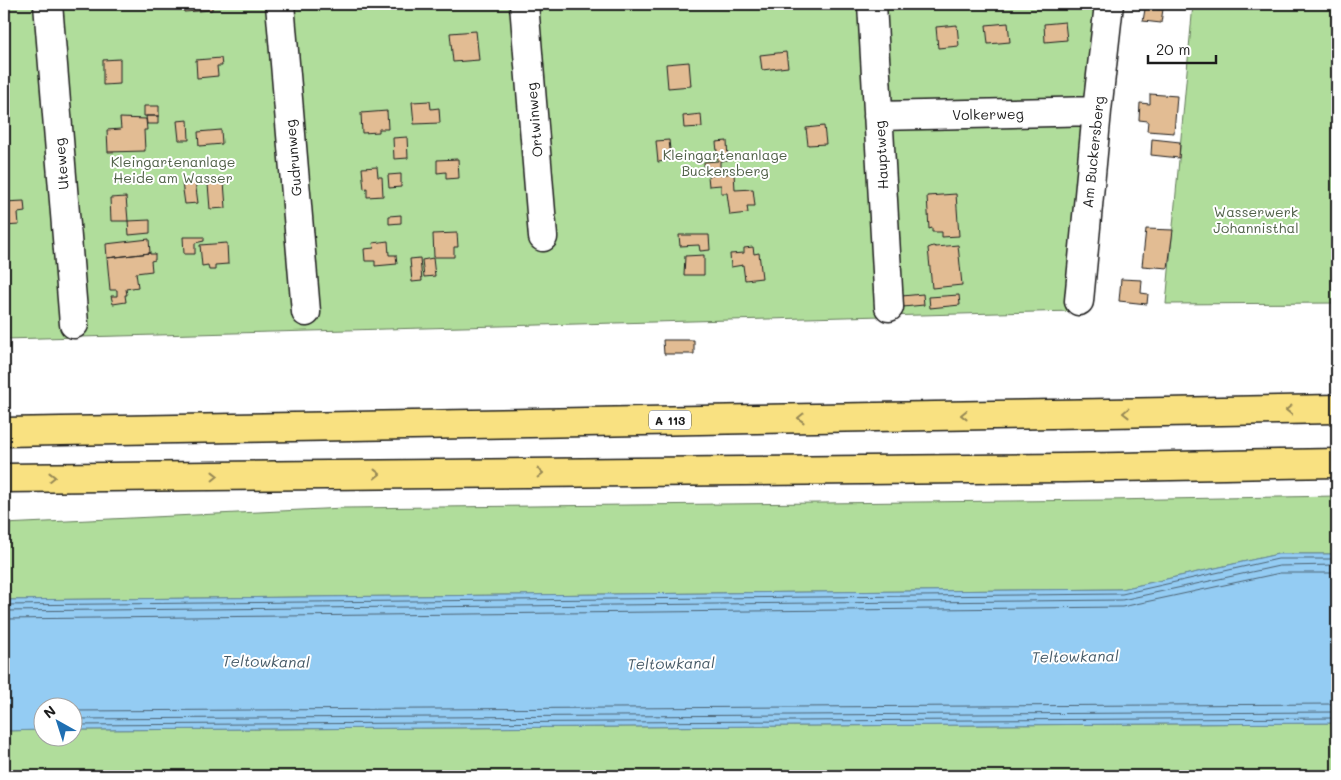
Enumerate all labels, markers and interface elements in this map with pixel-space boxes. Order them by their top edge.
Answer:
scale bar [1148,32,1216,64]
text: 20 m [1156,39,1190,59]
street label: Ortwinweg [521,82,547,158]
street label: Am Buckersberg [1078,95,1108,209]
street label: Volkerweg [952,104,1024,124]
street label: Gudrunweg [280,119,306,197]
street label: Hauptweg [870,120,892,190]
street label: Uteweg [49,137,73,191]
park label: Kleingartenanlage Buckersberg [663,145,787,180]
park label: Kleingartenanlage Heide am Wasser [111,152,235,187]
park label: Wasserwerk Johannisthal [1213,202,1299,237]
one-way arrow [1284,405,1292,415]
one-way arrow [1122,408,1130,418]
road number: A 113 [649,410,691,430]
one-way arrow [959,410,967,421]
one-way arrow [797,413,804,423]
one-way arrow [536,468,544,478]
one-way arrow [374,469,382,479]
one-way arrow [212,471,219,481]
one-way arrow [49,472,57,482]
water label: Teltowkanal [1031,645,1119,667]
water label: Teltowkanal [222,650,310,672]
water label: Teltowkanal [627,652,715,674]
north arrow [32,698,82,748]
text: N [39,701,60,722]

